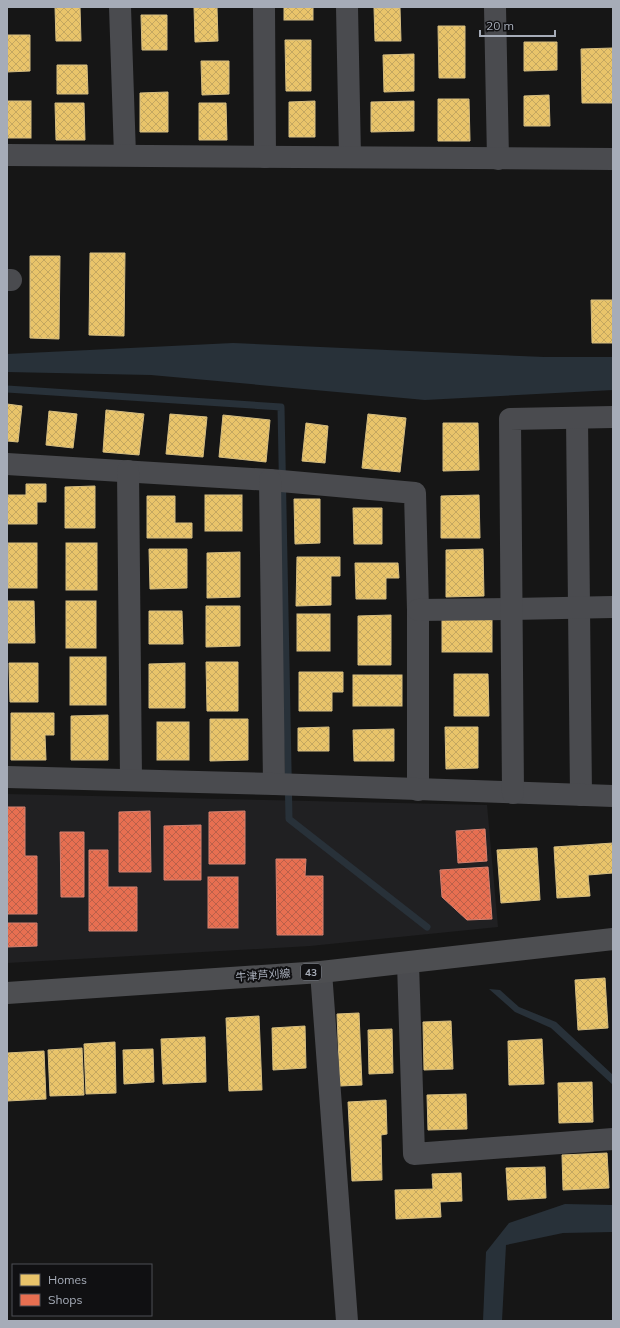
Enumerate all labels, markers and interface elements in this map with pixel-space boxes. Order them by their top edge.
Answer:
scale bar [480,12,555,38]
text: 20 m [486,18,514,33]
road number: 43 [301,964,321,980]
street label: 牛津芦刈線 [235,966,291,984]
legend [12,1264,152,1316]
text: Homes [48,1272,87,1287]
text: Shops [48,1292,83,1307]

